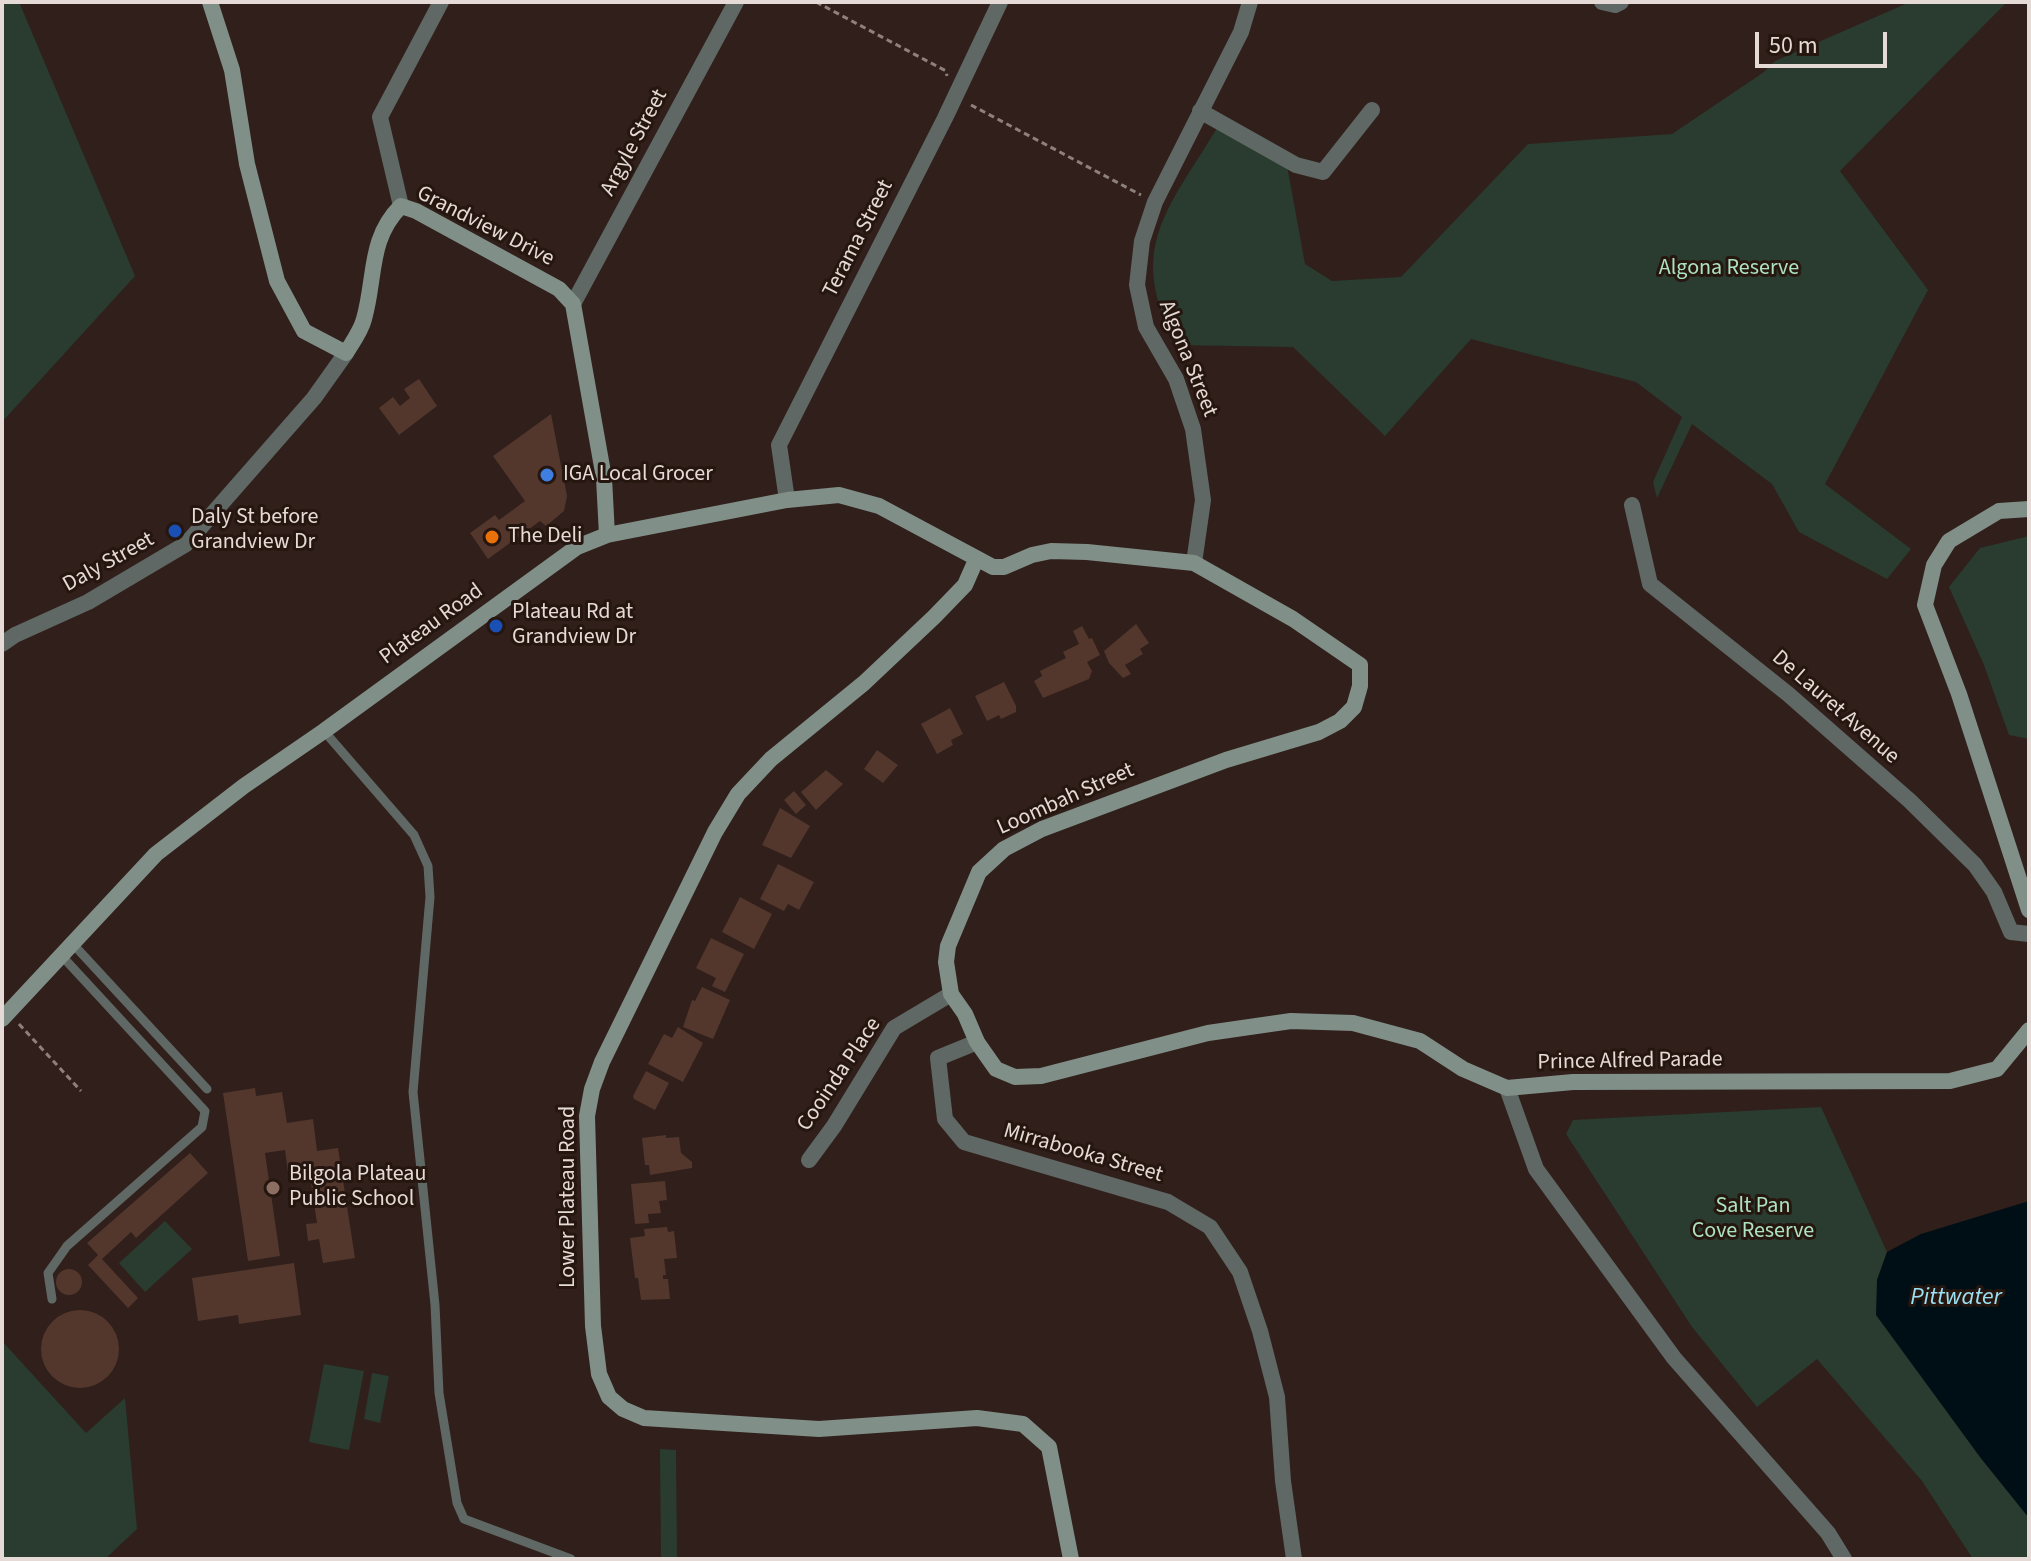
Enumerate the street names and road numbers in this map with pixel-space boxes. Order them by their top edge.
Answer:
street label: Argyle Street [596,85,674,201]
street label: Terama Street [818,176,900,302]
street label: Grandview Drive [412,181,558,273]
street label: Algona Street [1152,297,1222,421]
street label: Daly Street [59,527,159,599]
street label: Plateau Road [375,579,489,671]
street label: De Lauret Avenue [1766,645,1904,771]
street label: Loombah Street [994,758,1138,842]
street label: Cooinda Place [792,1013,888,1137]
street label: Prince Alfred Parade [1537,1047,1723,1077]
street label: Lower Plateau Road [556,1106,582,1288]
street label: Mirrabooka Street [1000,1119,1166,1189]

